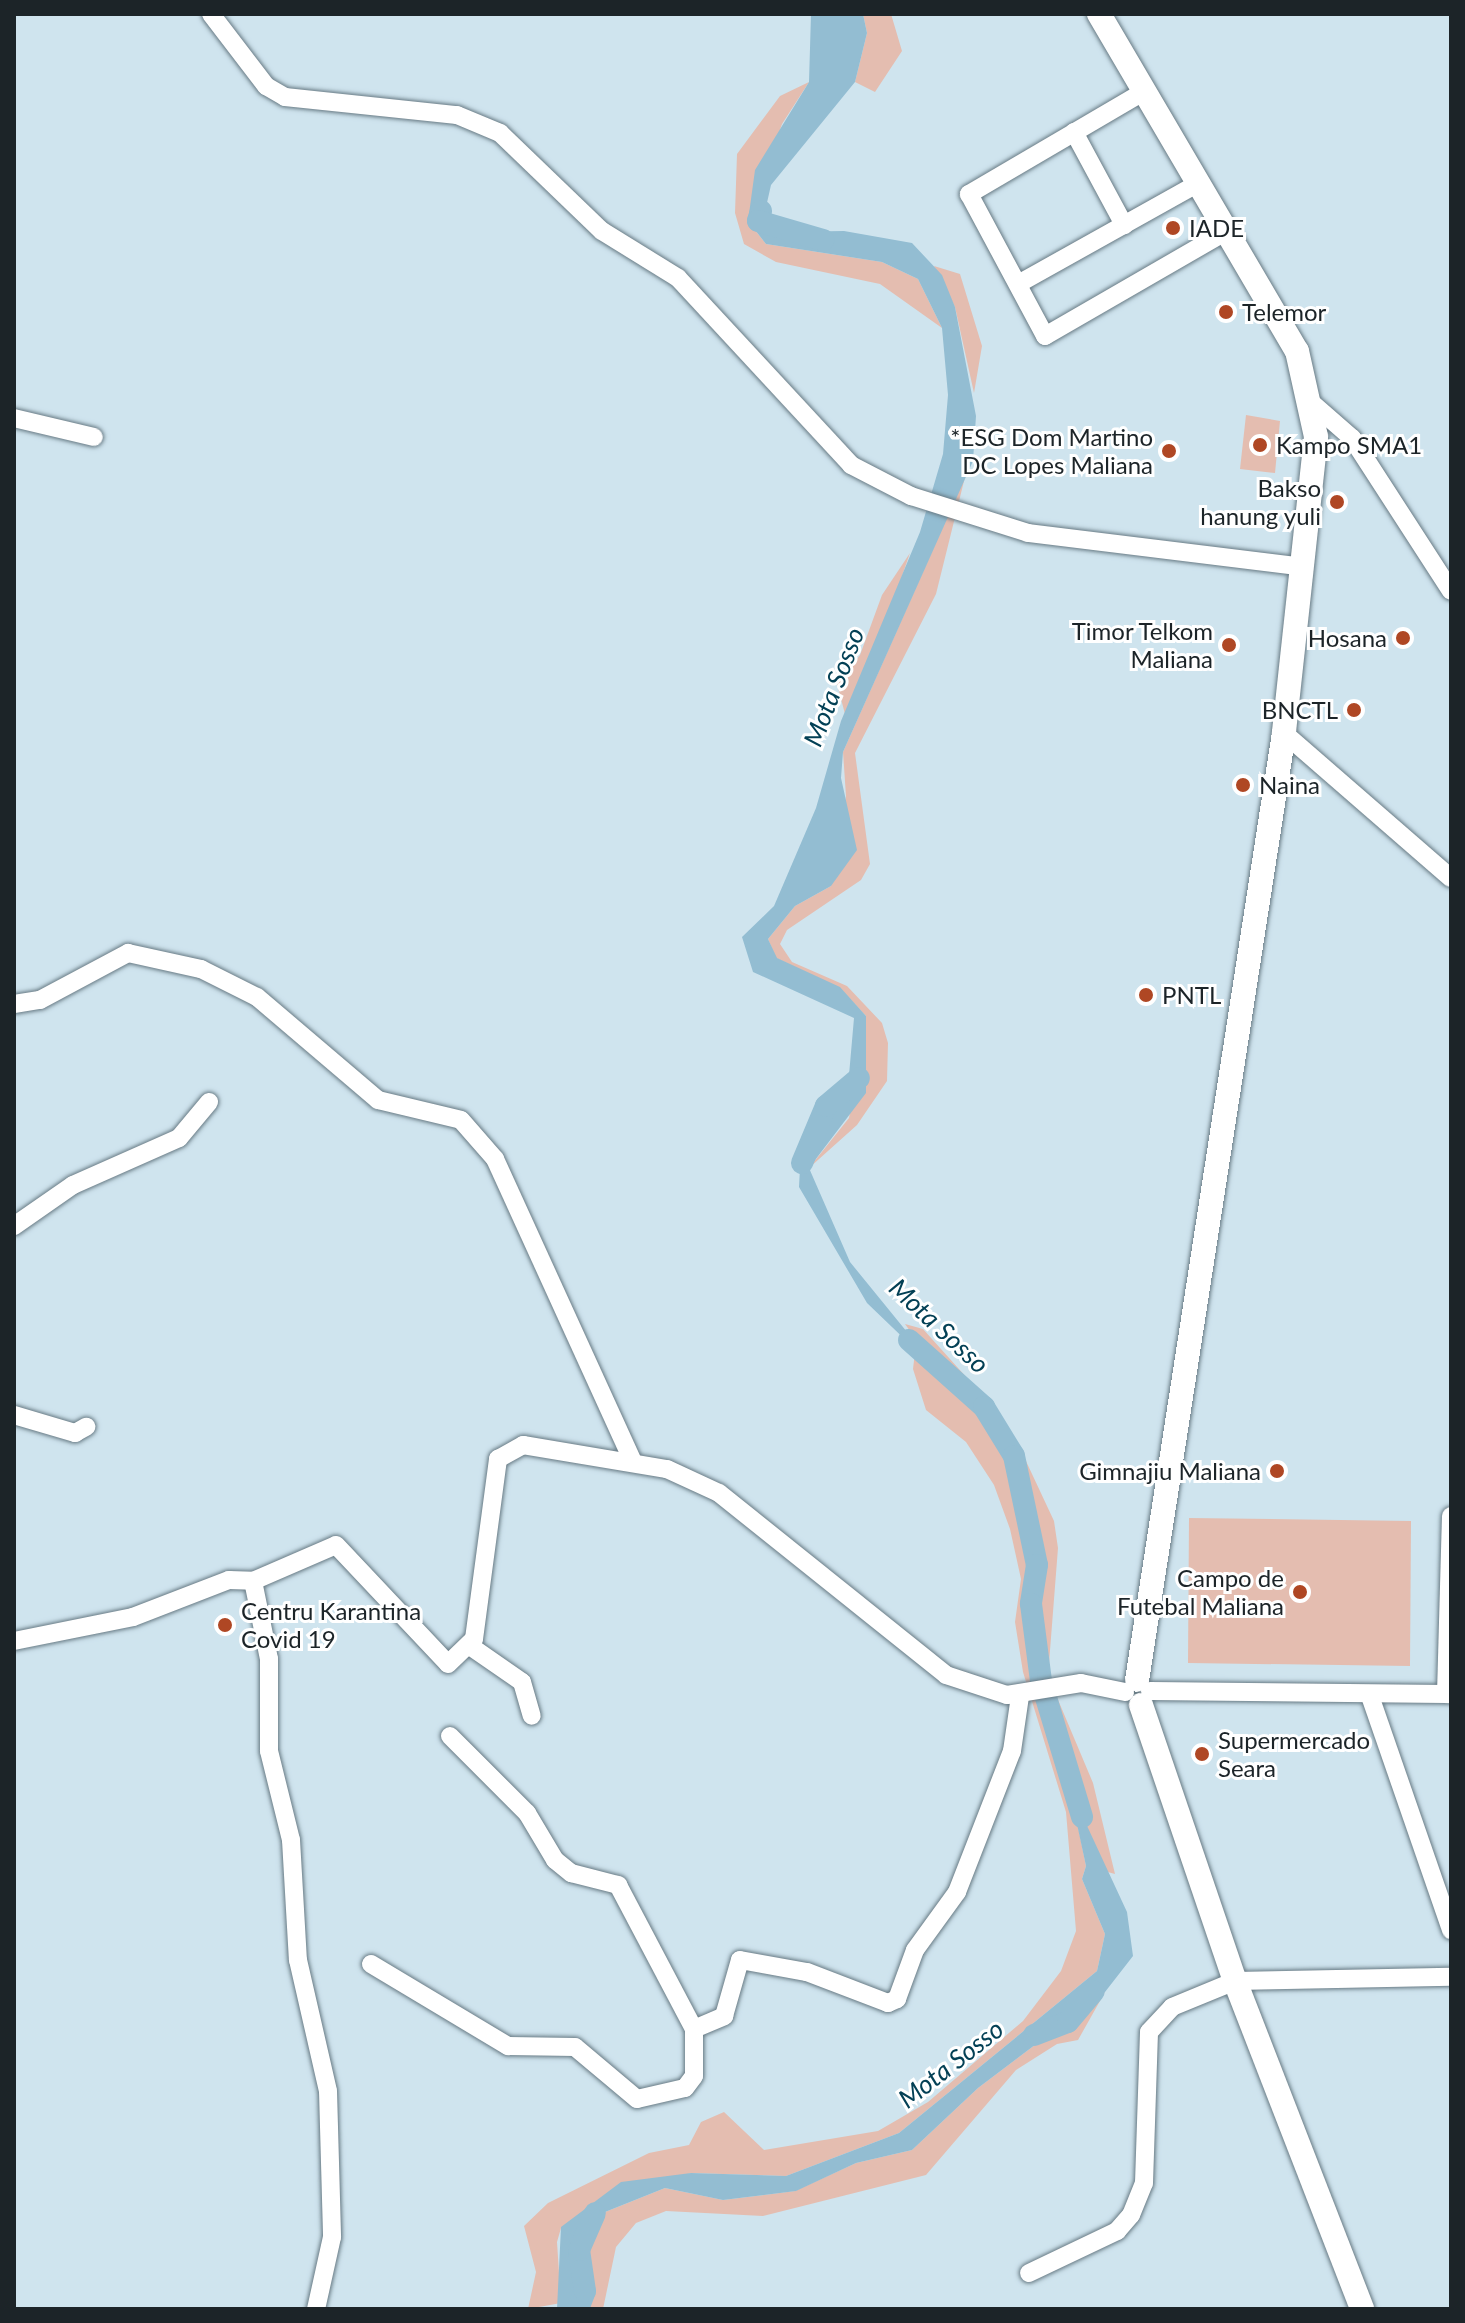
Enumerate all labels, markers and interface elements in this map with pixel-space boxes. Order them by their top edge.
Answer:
place label: IADE [1189,214,1244,242]
marker: IADE [1164,219,1182,237]
place label: Telemor [1242,298,1326,326]
marker: Telemor [1217,303,1235,321]
place label: *ESG Dom Martino DC Lopes Maliana [950,423,1153,479]
place label: Kampo SMA1 [1276,431,1422,459]
marker: Kampo SMA1 [1251,436,1269,454]
marker: *ESG Dom Martino DC Lopes Maliana [1160,442,1178,460]
place label: Bakso hanung yuli [1200,474,1321,530]
marker: Bakso hanung yuli [1328,493,1346,511]
place label: Timor Telkom Maliana [1070,617,1213,673]
water label: Mota Sosso [797,623,871,751]
place label: Hosana [1308,624,1387,652]
marker: Hosana [1394,629,1412,647]
marker: Timor Telkom Maliana [1220,636,1238,654]
place label: BNCTL [1262,696,1338,724]
marker: BNCTL [1345,701,1363,719]
place label: Naina [1259,771,1320,799]
marker: Naina [1234,776,1252,794]
place label: PNTL [1162,981,1221,1009]
marker: PNTL [1137,986,1155,1004]
water label: Mota Sosso [883,1272,995,1380]
place label: Gimnajiu Maliana [1079,1457,1261,1485]
marker: Gimnajiu Maliana [1268,1462,1286,1480]
place label: Campo de Futebal Maliana [1117,1564,1284,1620]
marker: Campo de Futebal Maliana [1291,1583,1309,1601]
place label: Centru Karantina Covid 19 [241,1597,421,1653]
marker: Centru Karantina Covid 19 [216,1616,234,1634]
place label: Supermercado Seara [1218,1726,1370,1782]
marker: Supermercado Seara [1193,1745,1211,1763]
water label: Mota Sosso [892,2013,1010,2115]

